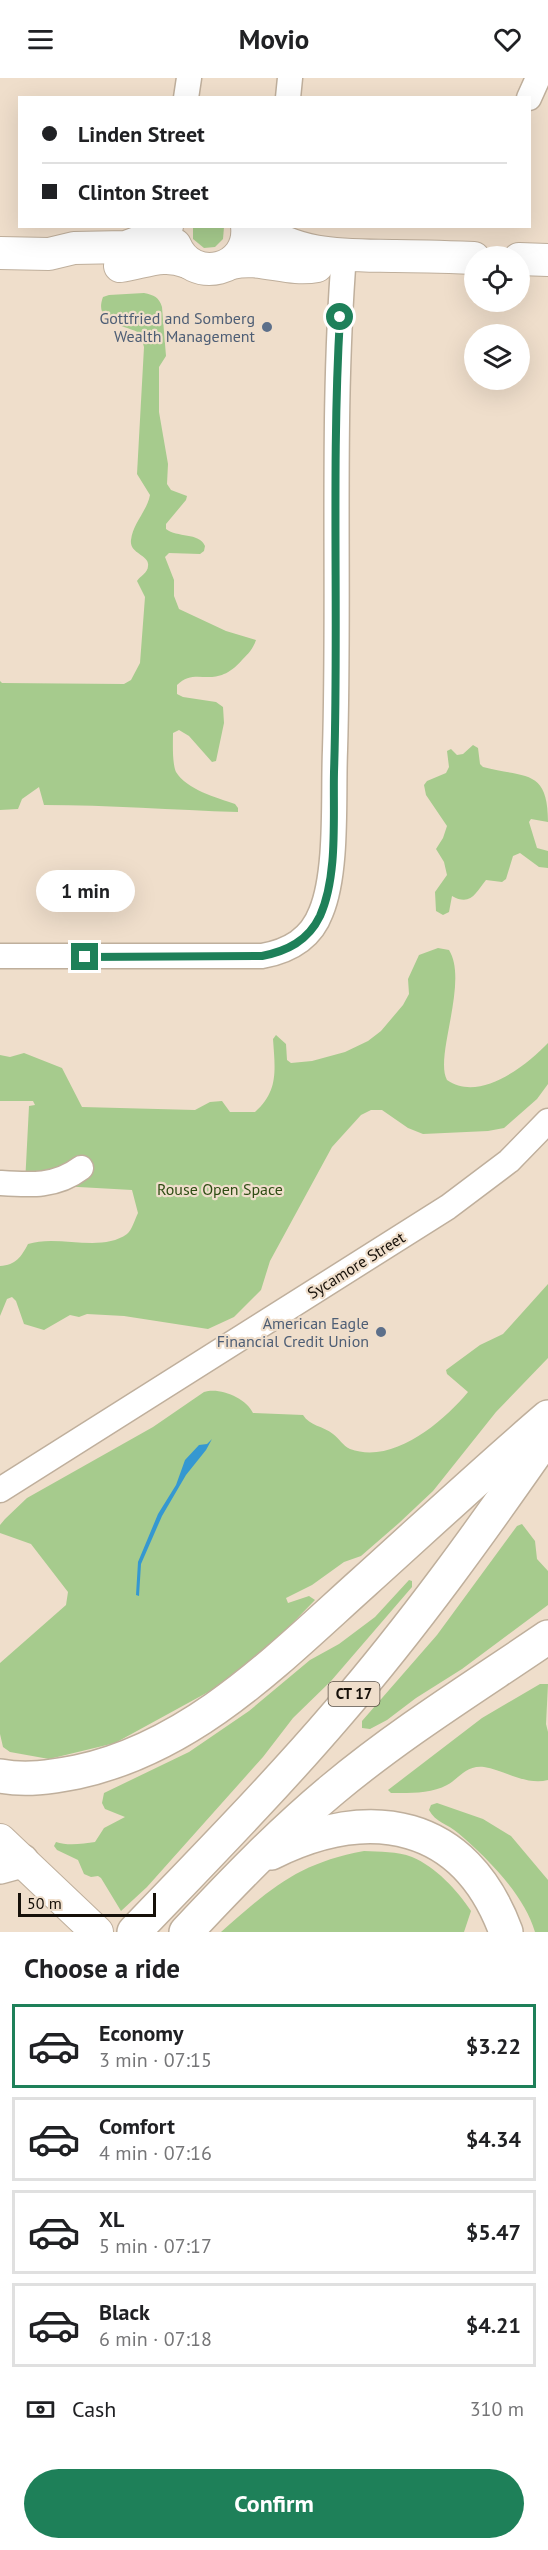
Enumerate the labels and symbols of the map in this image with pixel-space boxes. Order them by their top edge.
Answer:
route start [326,303,353,330]
place label: Gottfried and Somberg Wealth Management [100,308,256,346]
marker: Gottfried and Somberg Wealth Management [260,320,274,334]
callout: 1 min [36,870,134,912]
route end [71,943,98,970]
park label: Rouse Open Space [157,1179,283,1199]
street label: Sycamore Street [304,1227,409,1303]
place label: American Eagle Financial Credit Union [217,1313,369,1351]
marker: American Eagle Financial Credit Union [374,1325,388,1339]
road number: CT 17 [328,1682,380,1706]
scale bar [18,1890,156,1918]

